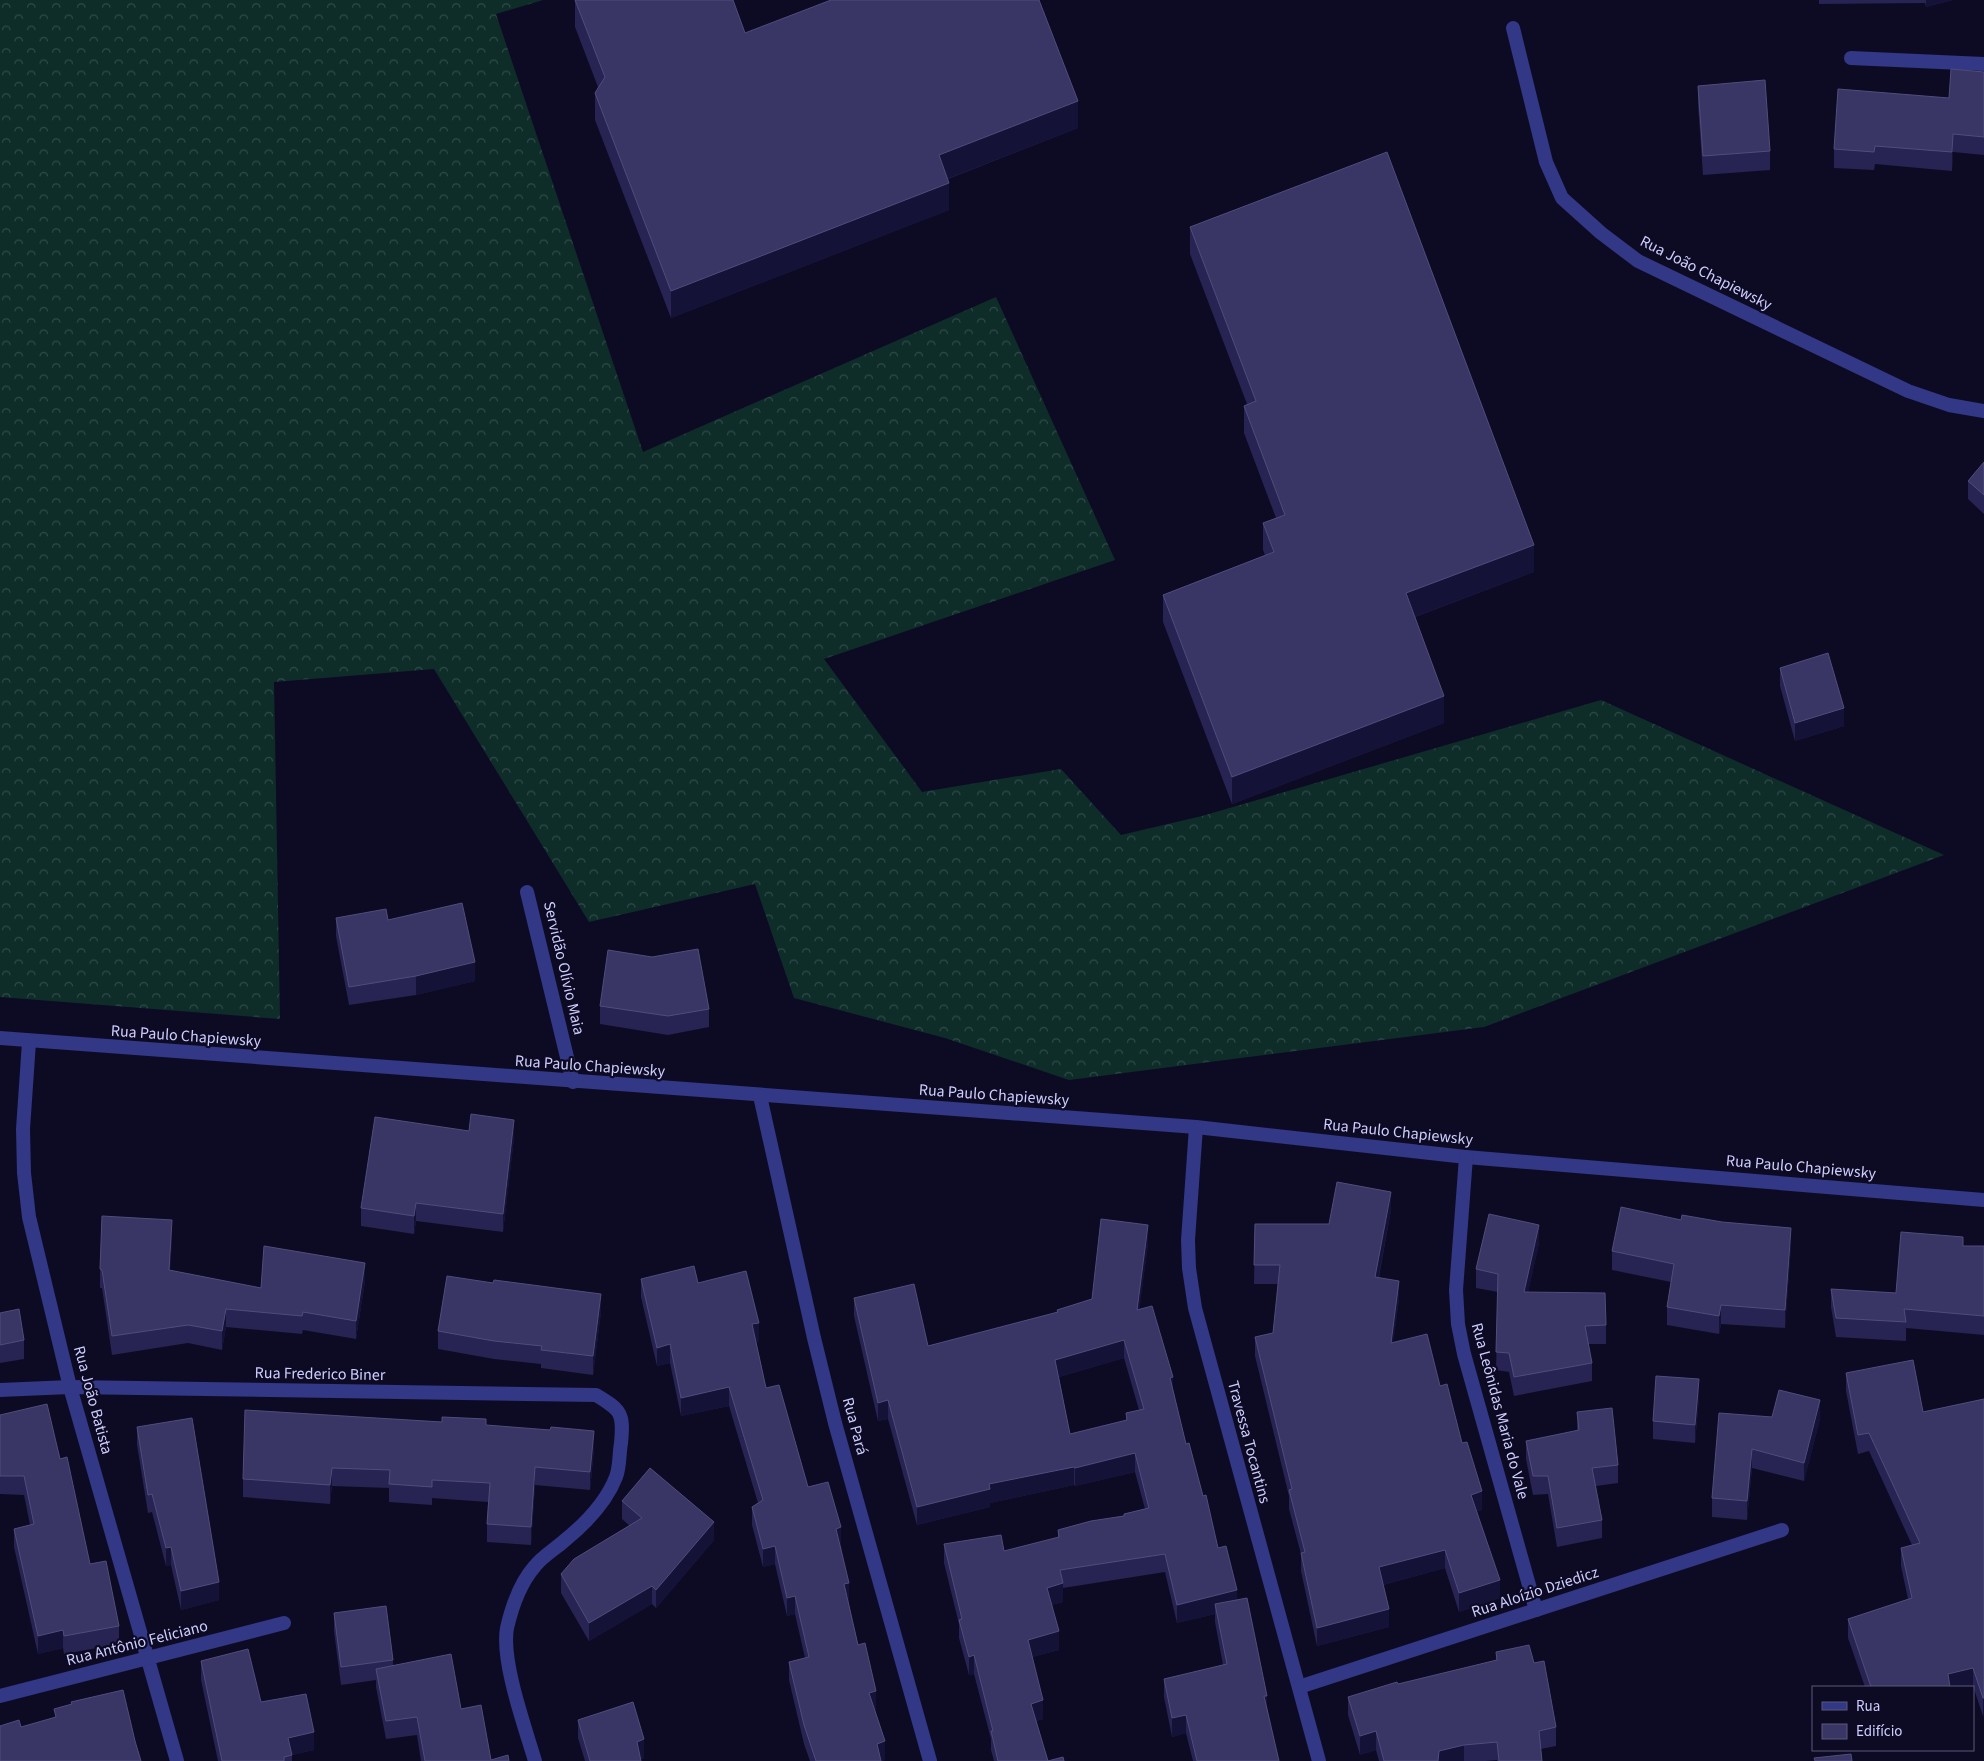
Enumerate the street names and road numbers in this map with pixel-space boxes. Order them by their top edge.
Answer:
street label: Rua João Chapiewsky [1636,230,1776,316]
street label: Servidão Olívio Maia [538,899,590,1037]
street label: Rua Paulo Chapiewsky [110,1020,262,1052]
street label: Rua Paulo Chapiewsky [514,1050,666,1082]
street label: Rua Paulo Chapiewsky [918,1079,1070,1111]
street label: Rua Paulo Chapiewsky [1322,1113,1475,1151]
street label: Rua Paulo Chapiewsky [1725,1149,1877,1185]
street label: Rua Leônidas Maria do Vale [1466,1320,1534,1502]
street label: Rua João Batista [68,1343,118,1457]
street label: Rua Frederico Biner [254,1362,386,1386]
street label: Travessa Tocantins [1222,1378,1276,1506]
street label: Rua Pará [837,1395,873,1457]
street label: Rua Aloízio Dziedicz [1469,1561,1602,1623]
street label: Rua Antônio Feliciano [64,1615,210,1671]

